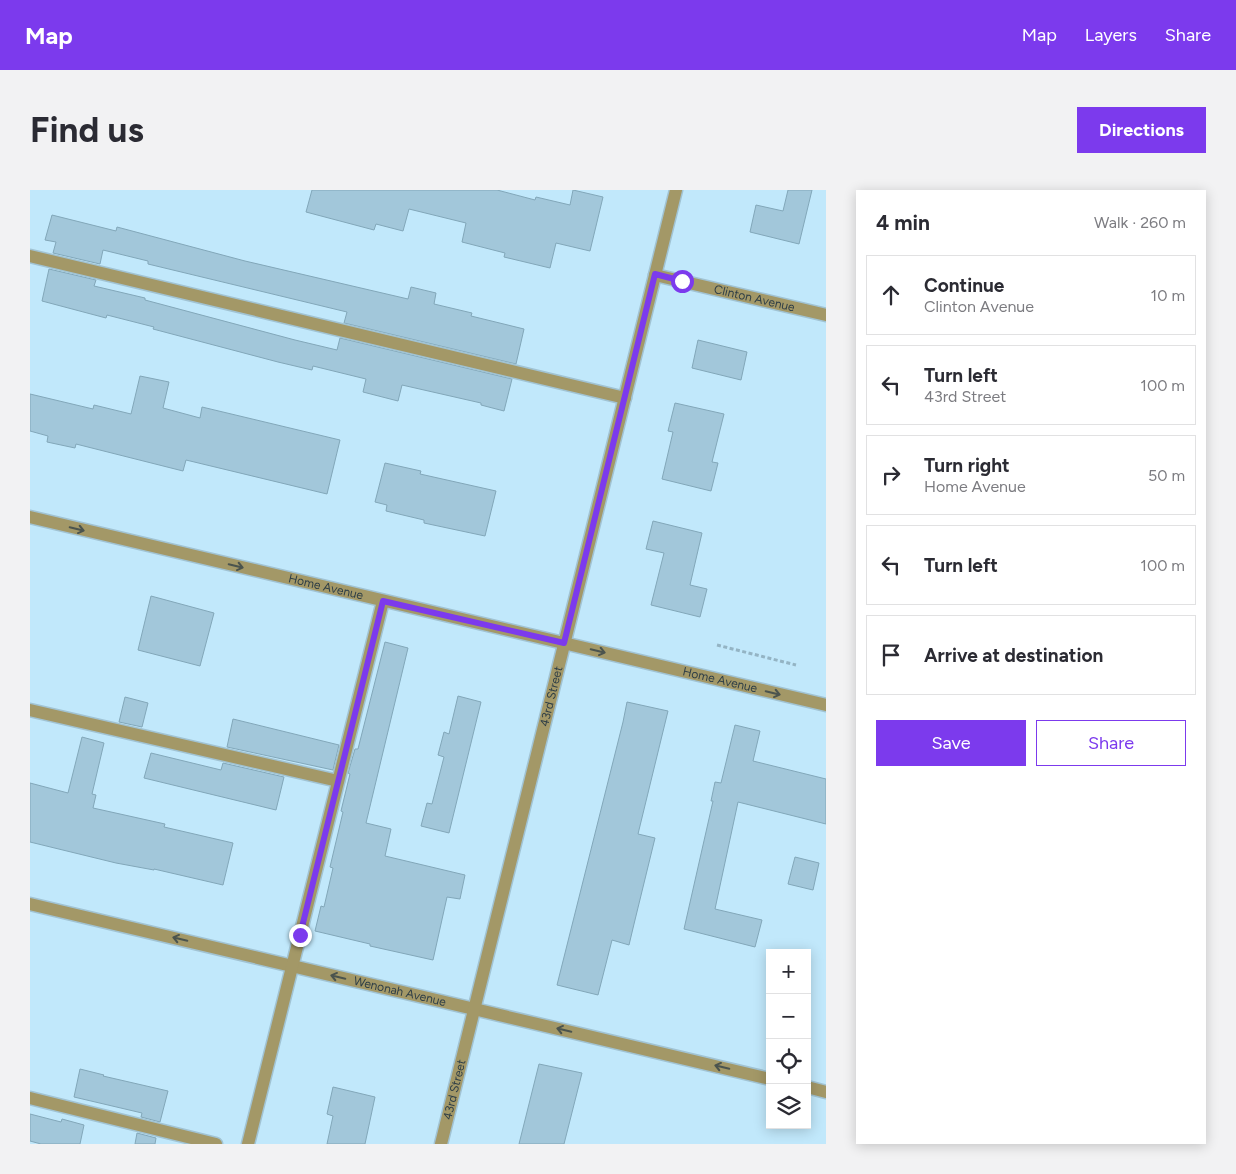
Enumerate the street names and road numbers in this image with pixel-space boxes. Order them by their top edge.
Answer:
street label: Clinton Avenue [713,282,797,315]
street label: Home Avenue [287,571,365,603]
street label: 43rd Street [537,664,566,728]
street label: Home Avenue [681,664,759,696]
street label: Wenonah Avenue [352,974,448,1009]
street label: 43rd Street [440,1058,469,1121]

